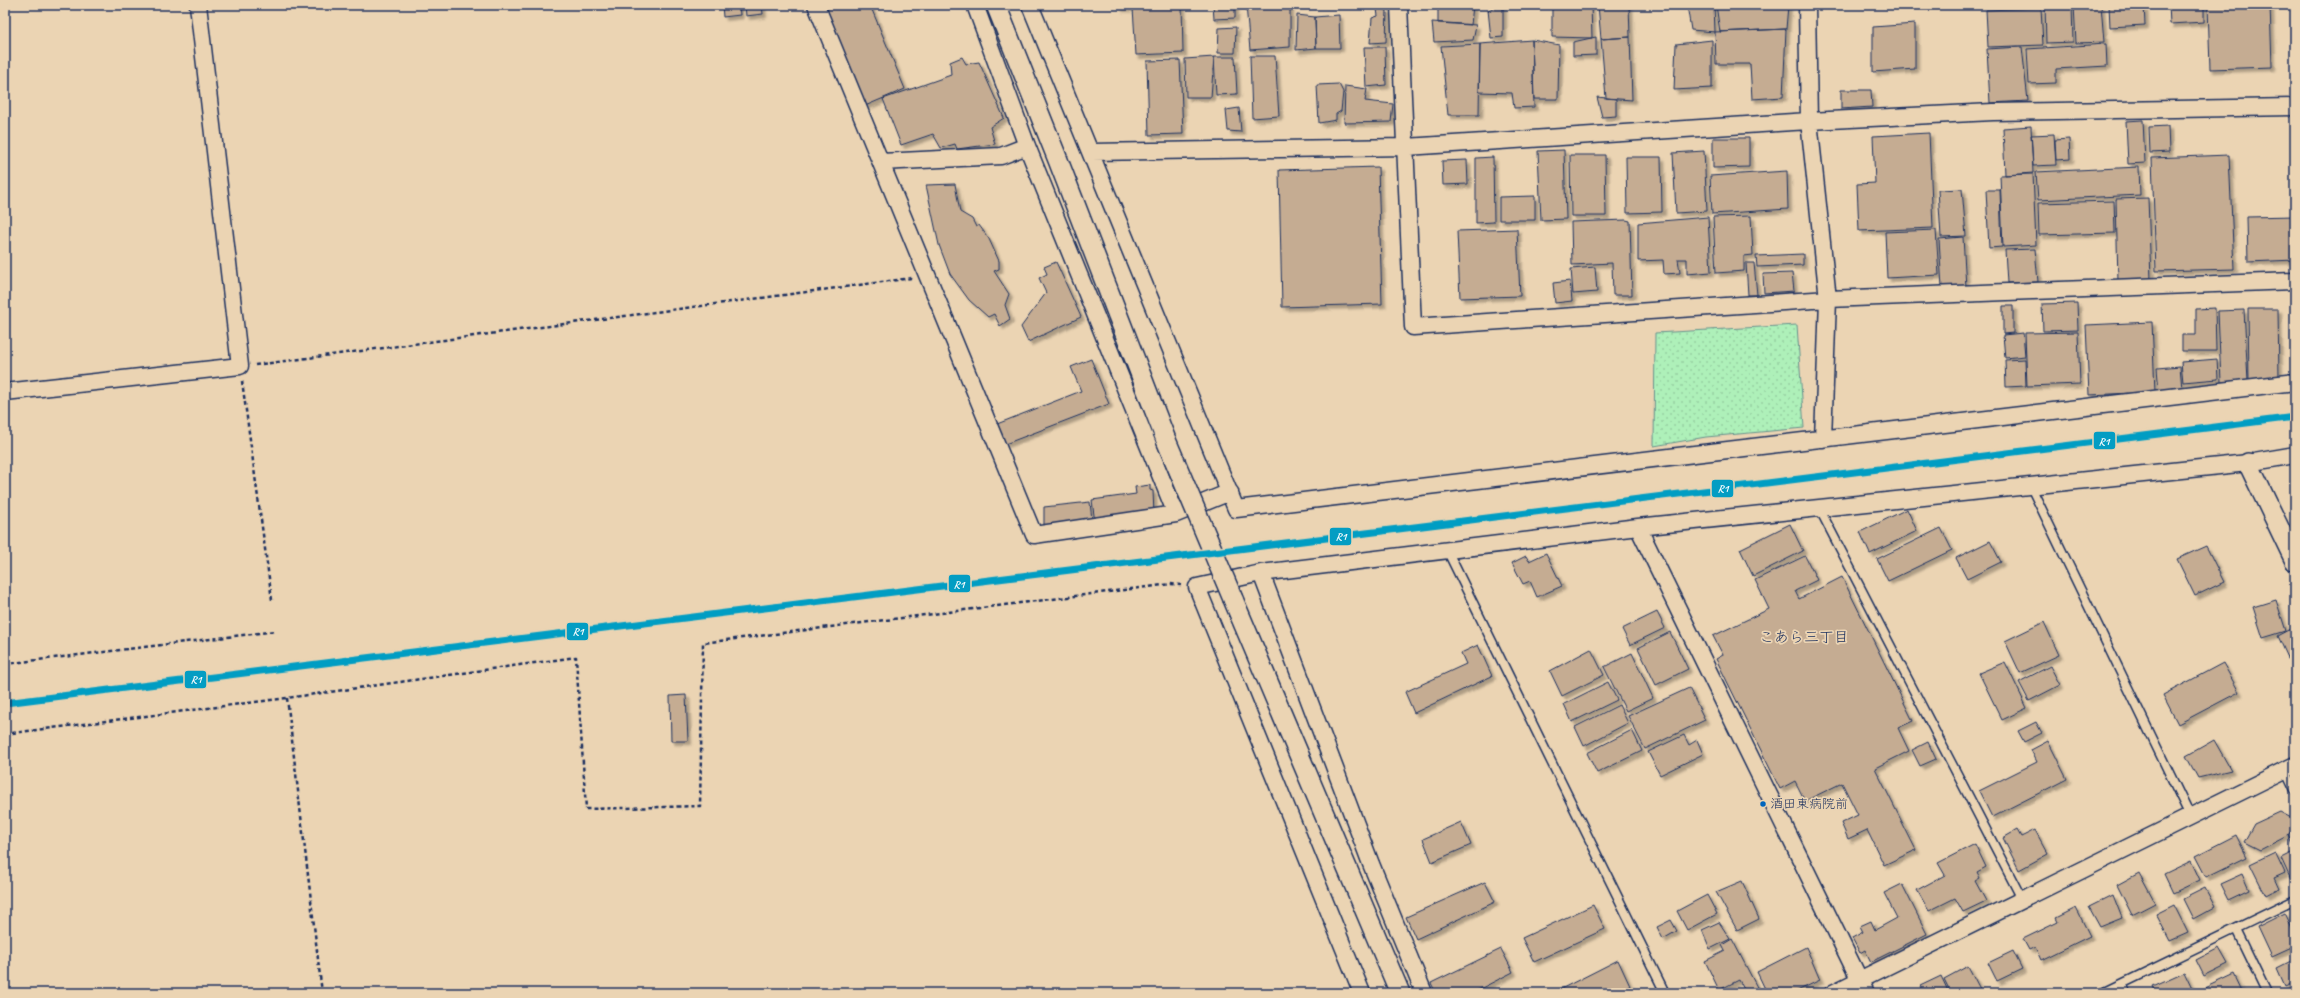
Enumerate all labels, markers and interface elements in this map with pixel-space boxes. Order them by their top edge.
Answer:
line badge: R1 [2093,431,2116,450]
text: R1 [2099,434,2111,448]
line badge: R1 [1711,479,1734,498]
text: R1 [1718,481,1730,495]
line badge: R1 [1329,527,1352,546]
text: R1 [1336,529,1348,543]
line badge: R1 [948,574,971,593]
text: R1 [954,577,966,591]
line badge: R1 [566,622,589,641]
text: R1 [573,624,585,638]
district label: こあら三丁目 [1759,628,1849,647]
line badge: R1 [184,670,207,689]
text: R1 [191,672,203,686]
place label: 酒田東病院前 [1770,796,1848,812]
marker: 酒田東病院前 [1758,799,1768,809]

